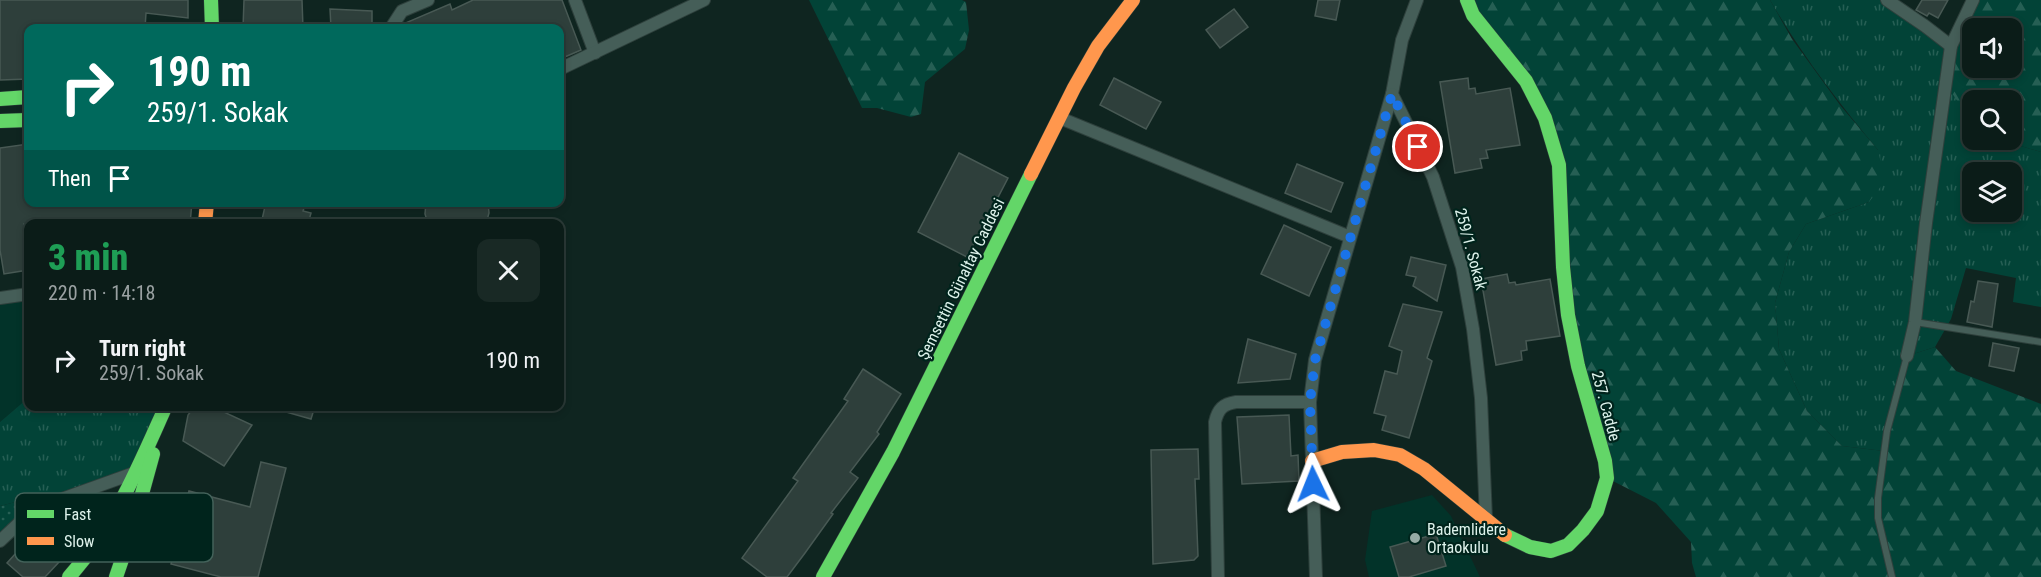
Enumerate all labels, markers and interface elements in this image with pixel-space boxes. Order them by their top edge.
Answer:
map controls [1962,18,2022,222]
button: sound [1962,18,2022,78]
text: 190 m [147,47,252,96]
icon: right [48,48,126,126]
button: search [1962,90,2022,150]
text: 259/1. Sokak [147,97,288,129]
pin [1392,121,1443,172]
icon: arrive [1401,130,1434,163]
icon: arrive [103,162,136,195]
button: layers [1962,162,2022,222]
text: Then [48,166,91,191]
street label: Şemsettin Günaltay Caddesi [914,195,1008,363]
street label: 259/1. Sokak [1451,206,1491,293]
text: 3 min [48,237,128,279]
button: close [477,239,540,302]
text: 220 m · 14:18 [48,281,155,305]
text: Turn right [99,336,186,361]
icon: right [48,344,81,377]
text: 190 m [486,348,540,373]
text: 259/1. Sokak [99,361,204,385]
street label: 257. Cadde [1588,369,1624,443]
position arrow [1281,452,1345,516]
legend [15,493,213,562]
text: Fast [64,505,91,524]
place label: Bademlidere Ortaokulu [1427,520,1506,557]
marker: Bademlidere Ortaokulu [1408,531,1422,545]
text: Slow [64,532,94,551]

